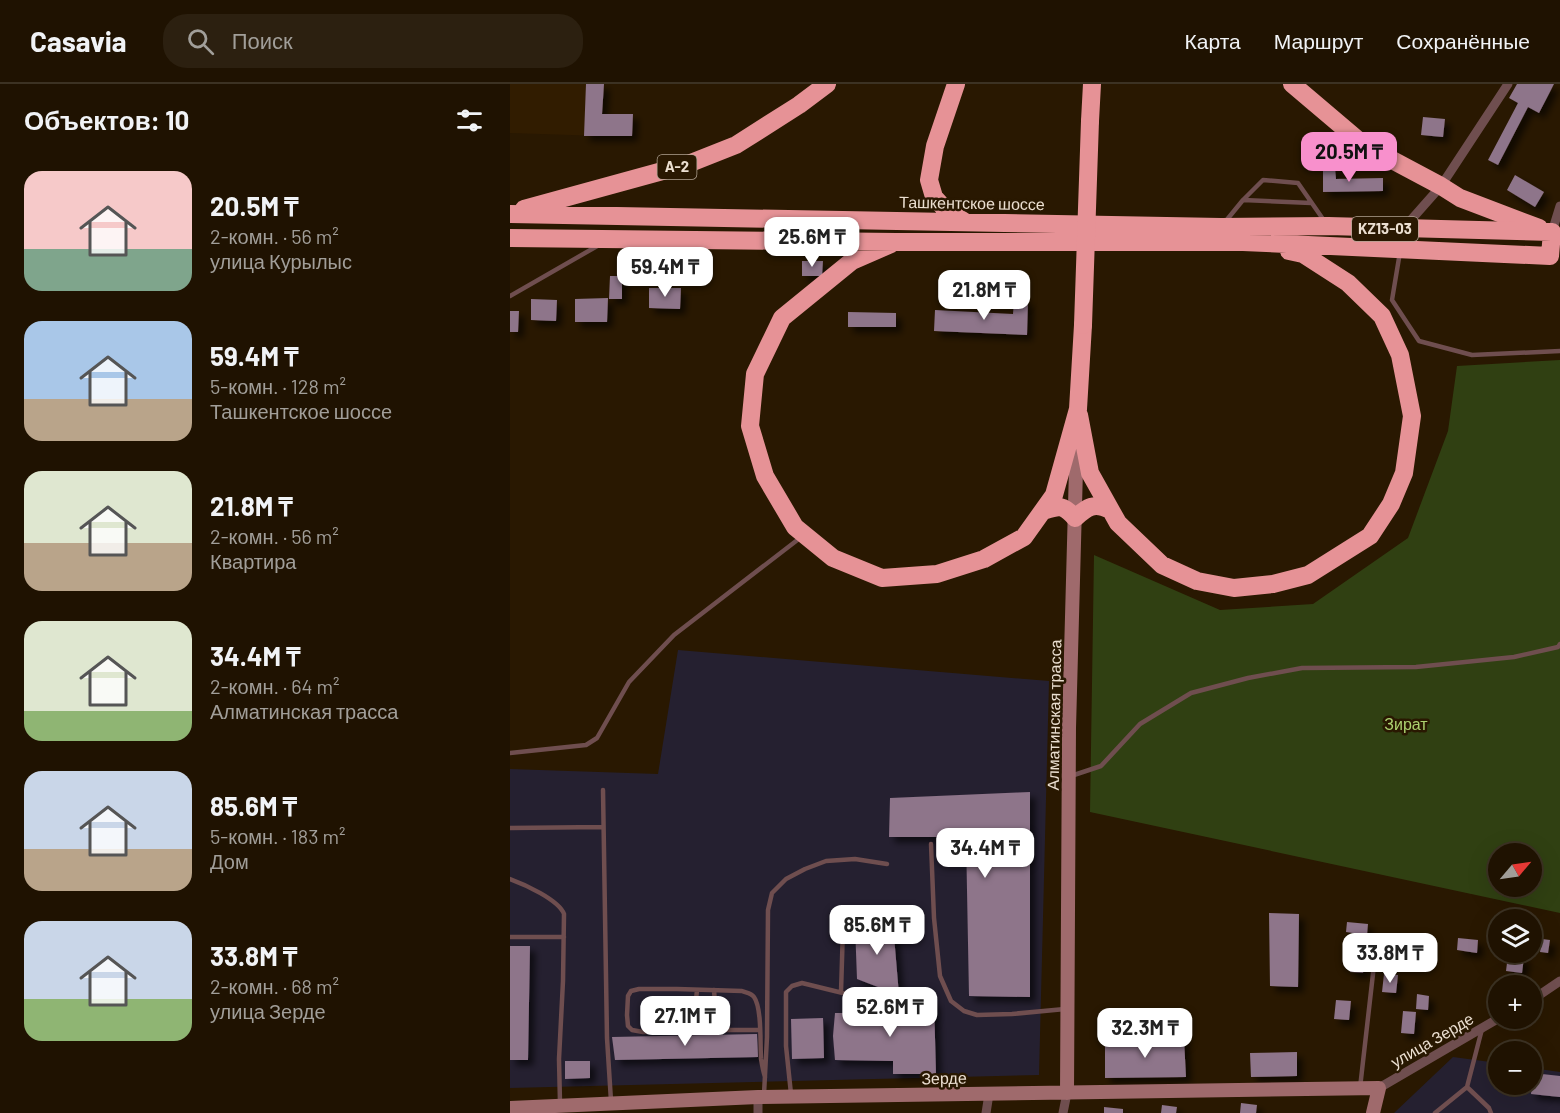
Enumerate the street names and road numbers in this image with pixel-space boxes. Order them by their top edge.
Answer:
road number: A-2 [658,155,696,179]
street label: Ташкентское шоссе [899,192,1045,213]
road number: KZ13-03 [1352,217,1418,241]
street label: Алматинская трасса [1043,639,1064,791]
street label: улица Зерде [1387,1008,1477,1071]
street label: Зерде [921,1068,967,1087]

